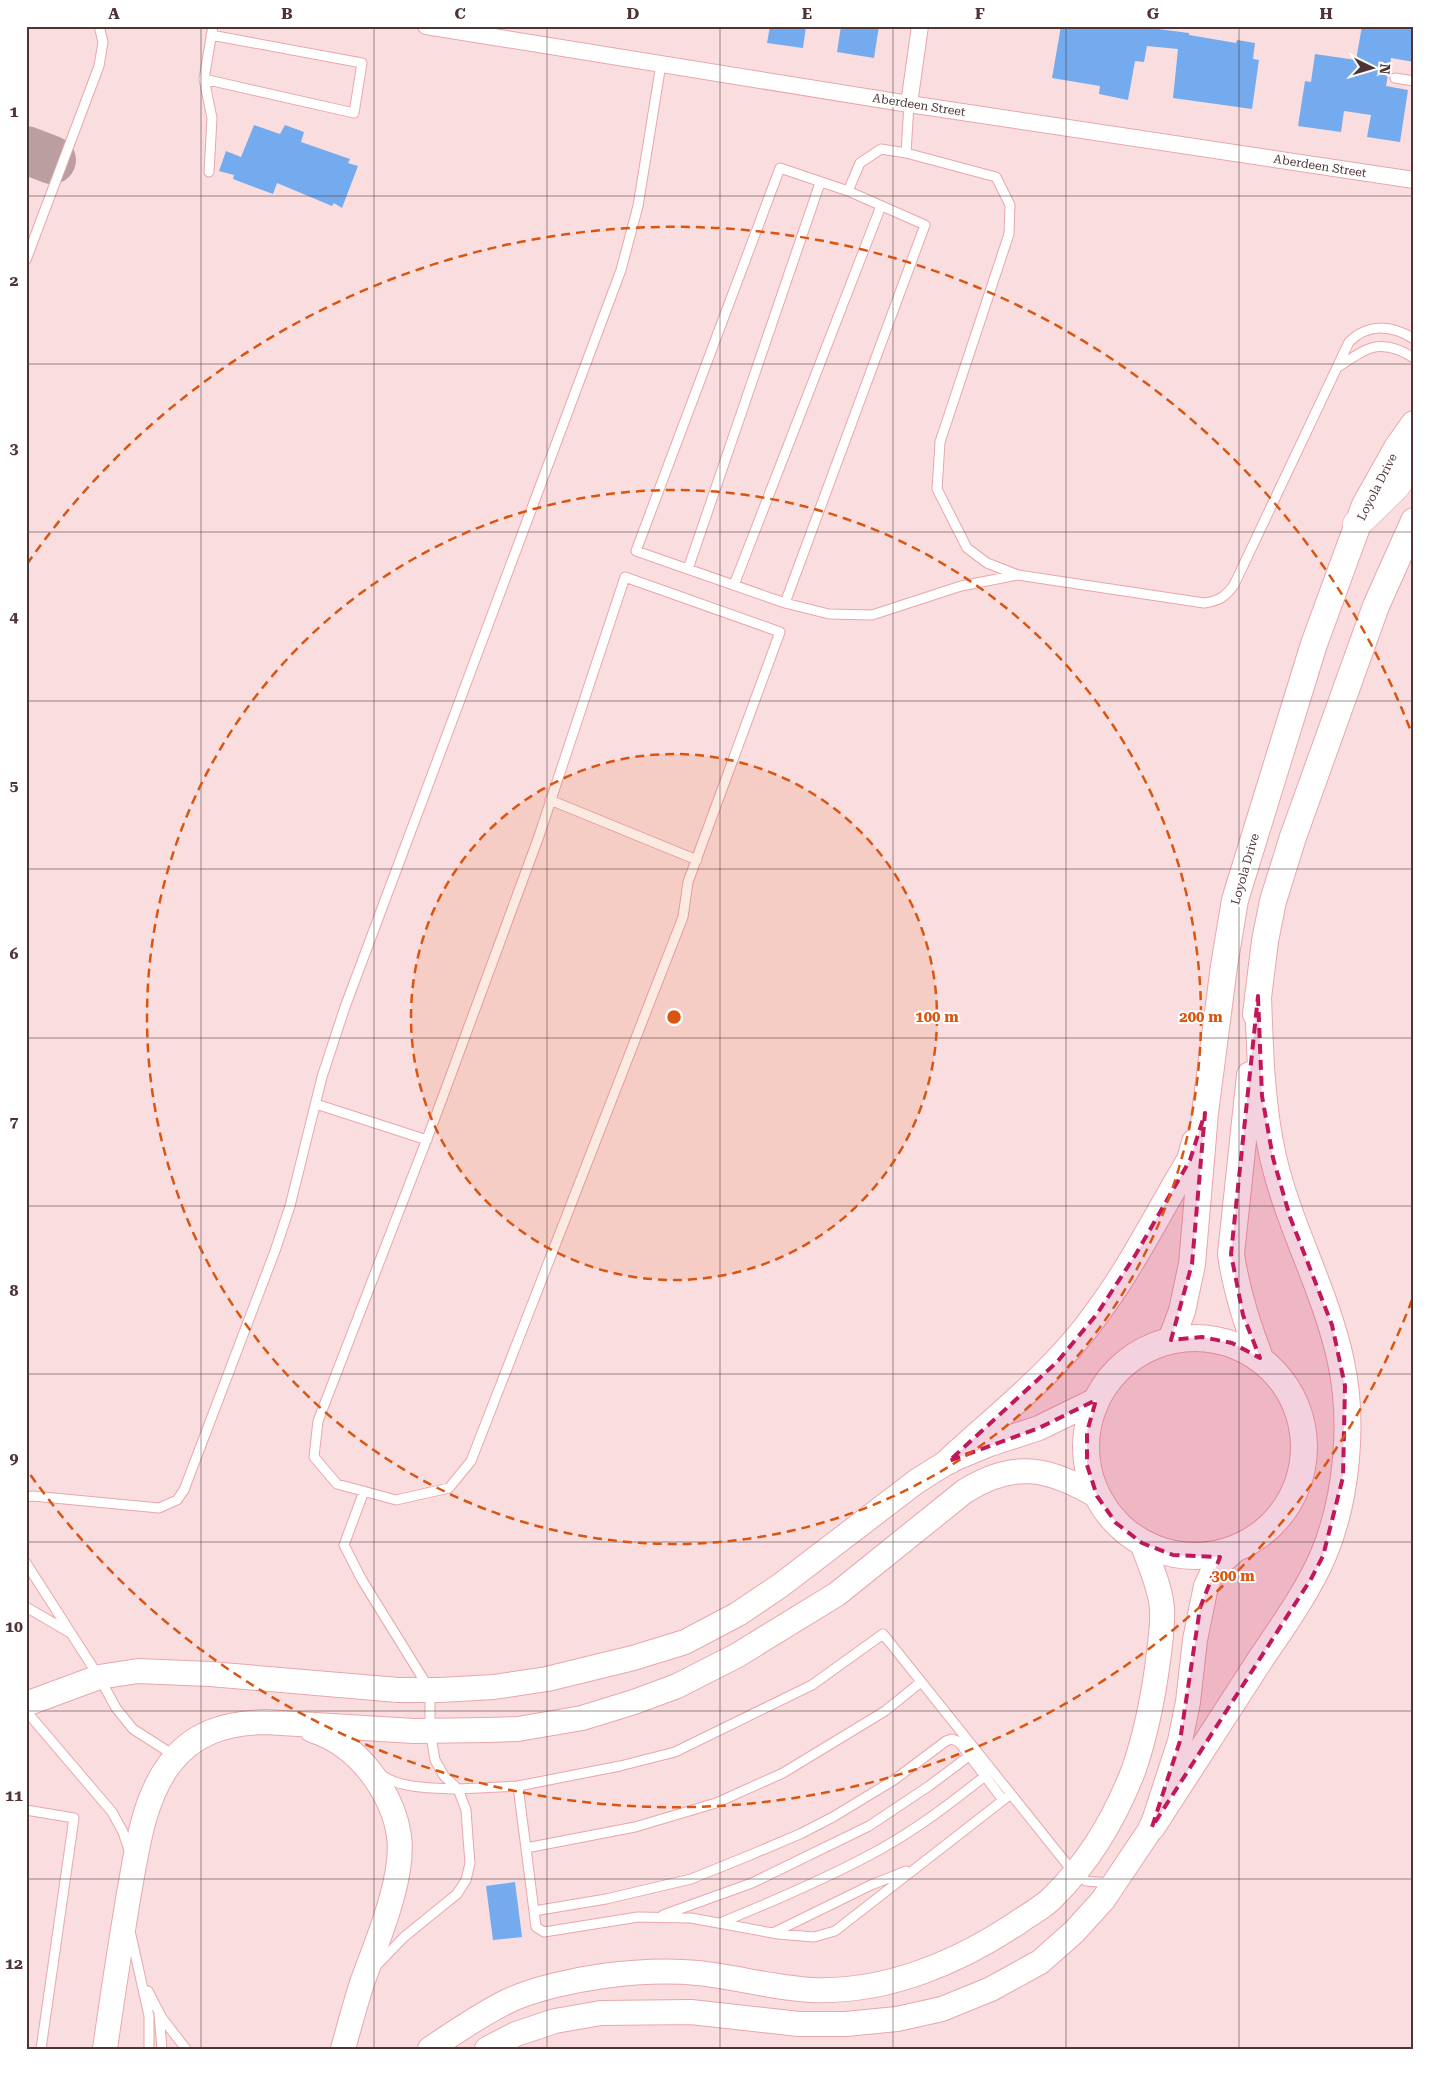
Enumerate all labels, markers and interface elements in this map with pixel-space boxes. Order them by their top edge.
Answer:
text: A [108,4,120,23]
text: B [281,4,293,23]
text: C [454,4,466,23]
text: D [627,4,640,23]
text: E [802,4,812,23]
text: F [975,4,985,23]
text: G [1147,4,1160,23]
text: H [1319,4,1333,23]
north arrow [1348,42,1398,92]
text: N [1376,63,1393,75]
street label: Aberdeen Street [872,91,967,119]
text: 1 [10,102,19,121]
street label: Aberdeen Street [1273,152,1368,180]
text: 2 [10,271,19,290]
text: 3 [10,439,19,458]
street label: Loyola Drive [1354,451,1400,523]
text: 4 [10,607,19,626]
text: 5 [10,776,19,795]
street label: Loyola Drive [1228,831,1262,906]
text: 6 [10,944,19,963]
centre of rings [665,1008,683,1026]
text: 100 m [915,1008,959,1026]
text: 200 m [1179,1008,1223,1026]
text: 7 [10,1112,19,1131]
text: 8 [10,1281,19,1300]
text: 9 [10,1449,19,1468]
text: 300 m [1211,1567,1255,1585]
text: 10 [5,1617,23,1636]
text: 11 [5,1786,23,1805]
text: 12 [5,1954,23,1973]

